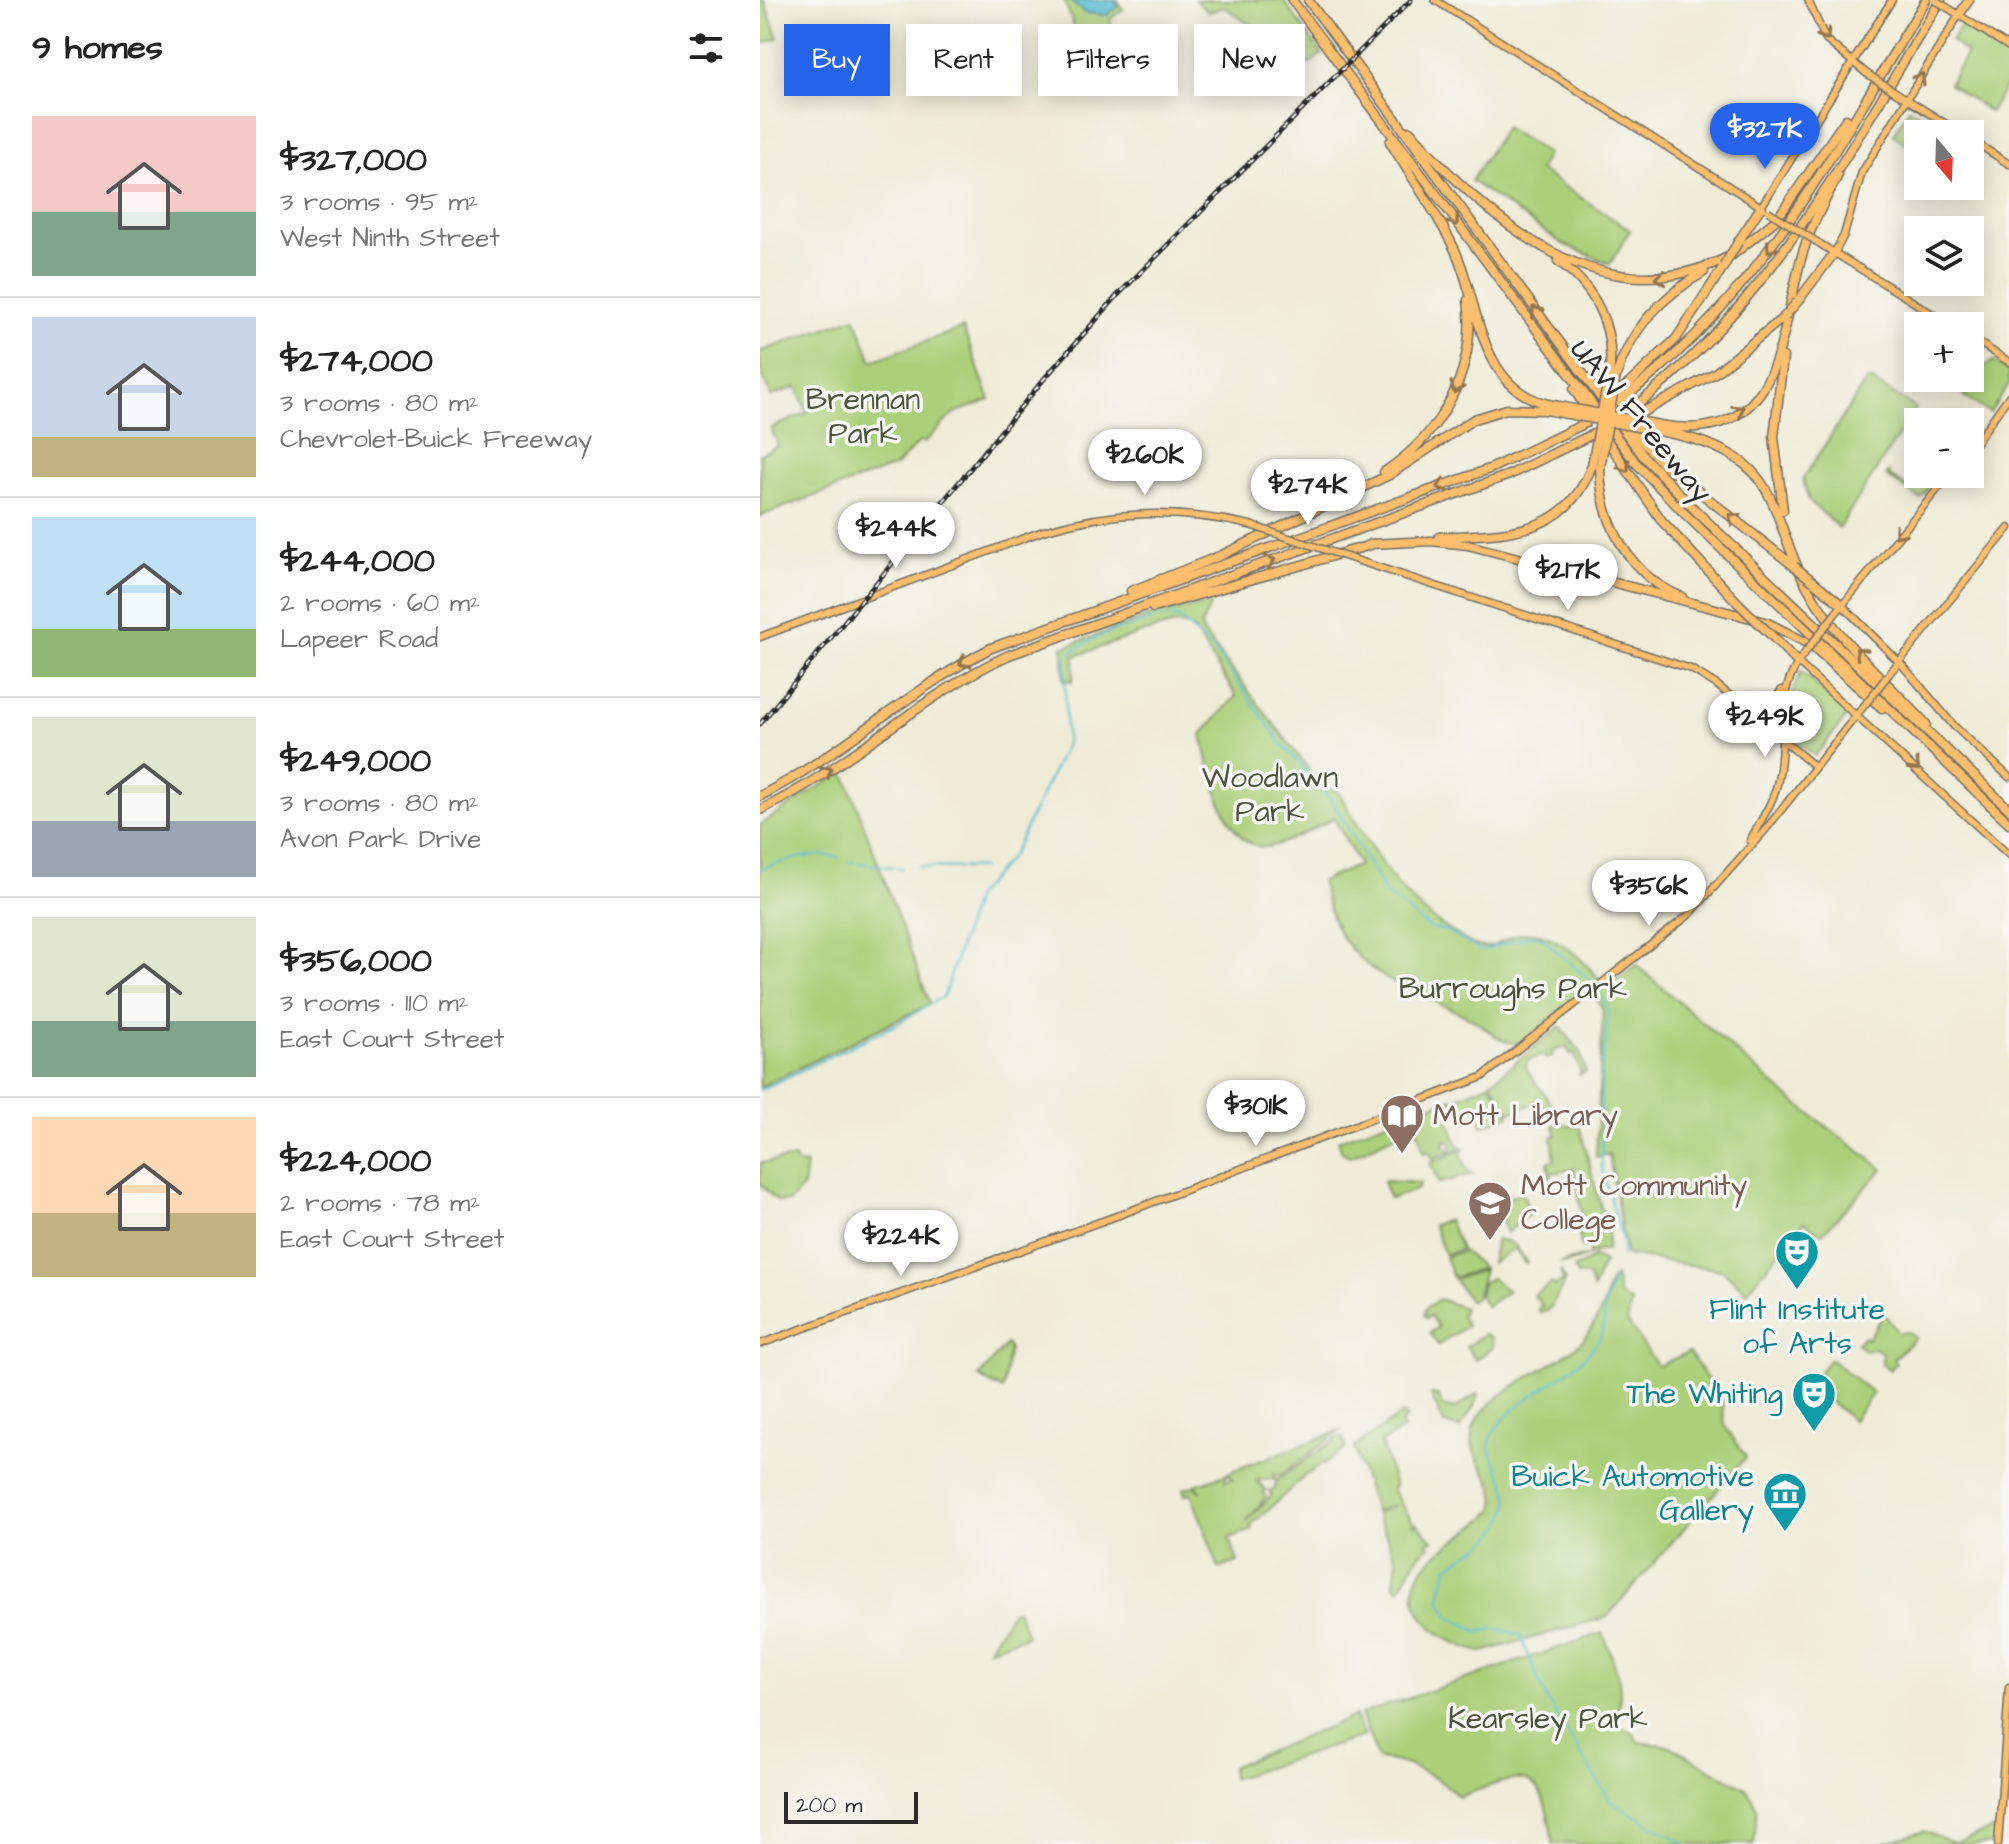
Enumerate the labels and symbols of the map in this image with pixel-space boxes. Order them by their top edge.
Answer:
one-way arrow [1815,26,1830,41]
one-way arrow [1911,72,1926,87]
pin: $327K [1709,103,1821,171]
north arrow [1904,120,1984,200]
one-way arrow [1444,212,1459,227]
one-way arrow [1766,240,1781,254]
one-way arrow [1653,269,1666,286]
one-way arrow [1532,305,1546,319]
street label: UAW Freeway [1559,330,1722,513]
park label: Brennan Park [806,379,920,455]
one-way arrow [1449,380,1466,394]
one-way arrow [1730,405,1744,420]
pin: $260K [1089,429,1201,497]
pin: $274K [1252,459,1364,527]
one-way arrow [1615,459,1630,473]
one-way arrow [1436,476,1450,492]
pin: $244K [840,502,952,570]
one-way arrow [1728,513,1742,528]
one-way arrow [1894,524,1909,538]
pin: $217K [1512,544,1624,612]
one-way arrow [1262,554,1276,570]
one-way arrow [1854,647,1869,661]
one-way arrow [958,653,973,668]
pin: $249K [1709,691,1821,759]
park label: Woodlawn Park [1202,757,1338,833]
one-way arrow [1906,757,1920,771]
one-way arrow [819,766,833,781]
pin: $356K [1593,860,1705,928]
park label: Burroughs Park [1399,968,1627,1011]
pin: $301K [1200,1080,1312,1148]
library icon: Mott Library [1378,1092,1426,1155]
place label: Mott Library [1433,1095,1618,1138]
place label: Mott Community College [1521,1165,1747,1242]
school or university icon: Mott Community College [1466,1179,1514,1242]
pin: $224K [845,1210,957,1278]
theatre icon: Flint Institute of Arts [1773,1228,1821,1291]
place label: Flint Institute of Arts [1709,1289,1885,1365]
theatre icon: The Whiting [1790,1370,1838,1433]
place label: The Whiting [1626,1373,1783,1416]
place label: Buick Automotive Gallery [1511,1456,1754,1533]
museum icon: Buick Automotive Gallery [1761,1470,1809,1533]
park label: Kearsley Park [1448,1698,1648,1741]
scale bar [784,1788,918,1824]

